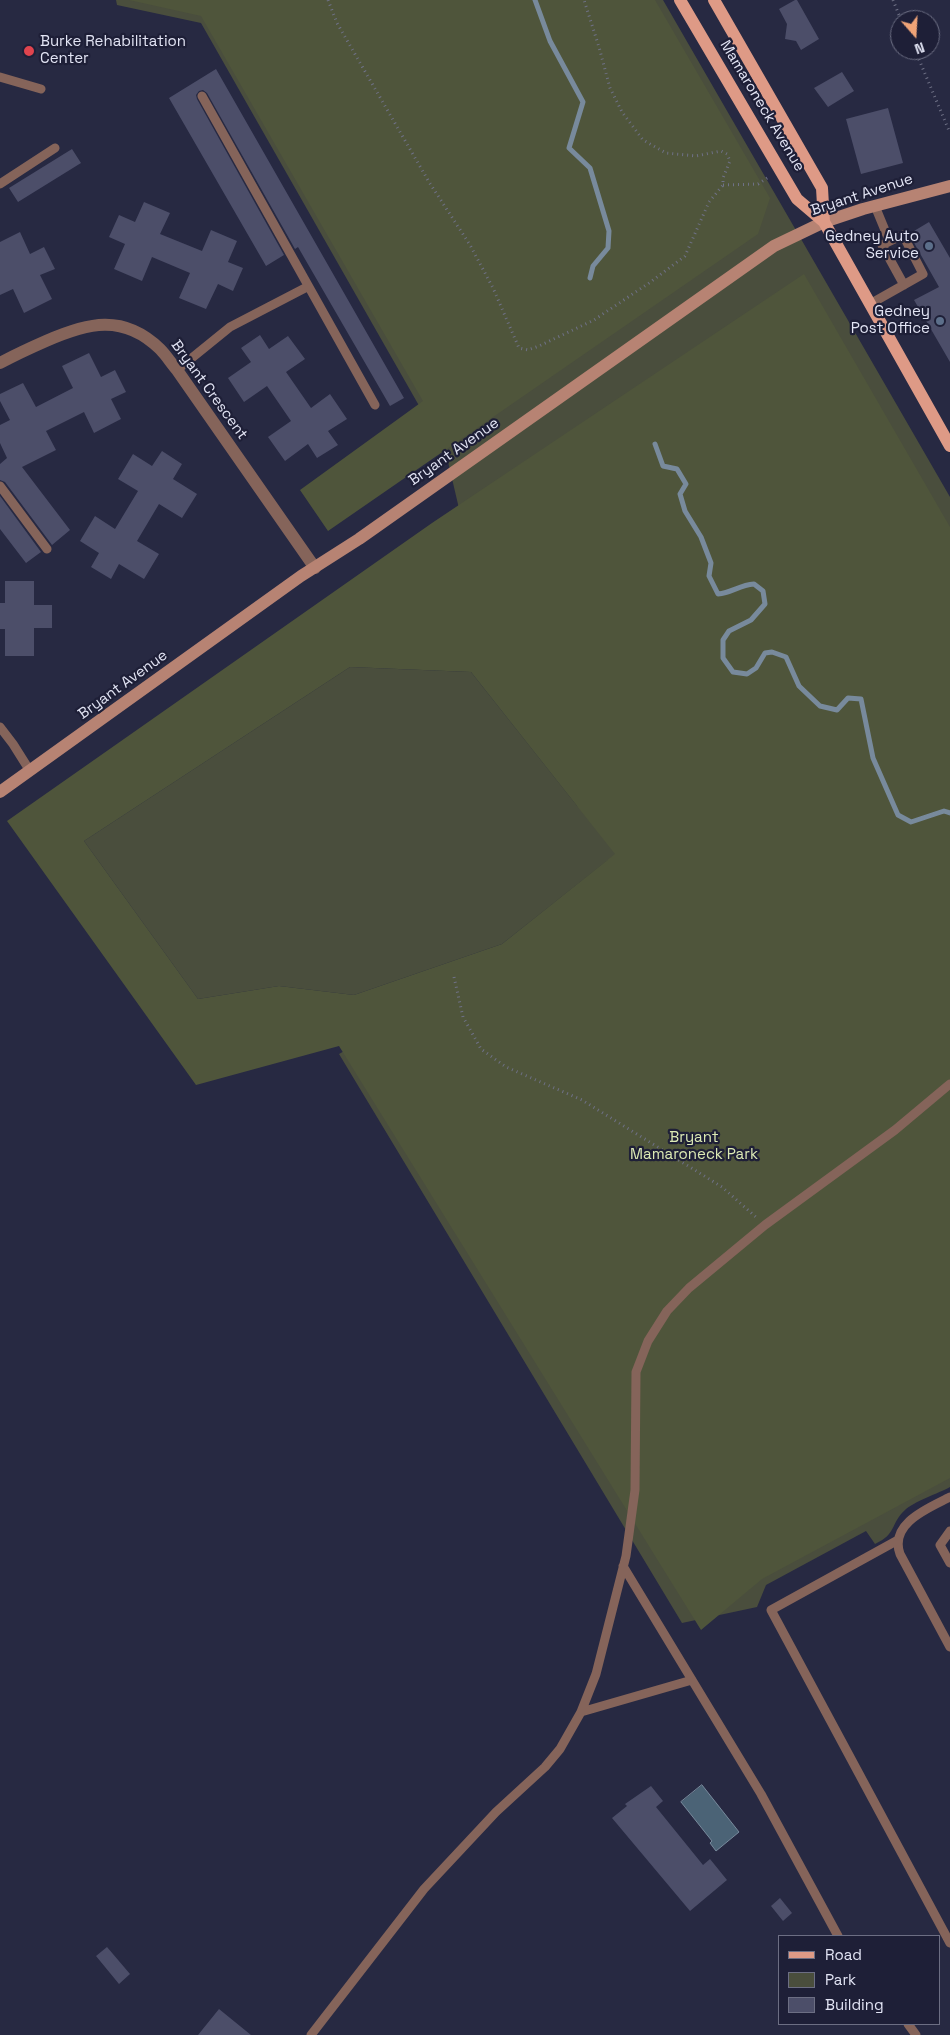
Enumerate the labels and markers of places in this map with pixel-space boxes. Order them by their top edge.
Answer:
place label: Burke Rehabilitation Center [40,33,186,68]
marker: Burke Rehabilitation Center [22,44,36,58]
place label: Gedney Auto Service [825,228,919,263]
marker: Gedney Auto Service [923,240,935,252]
place label: Gedney Post Office [851,303,930,338]
marker: Gedney Post Office [934,315,946,327]

